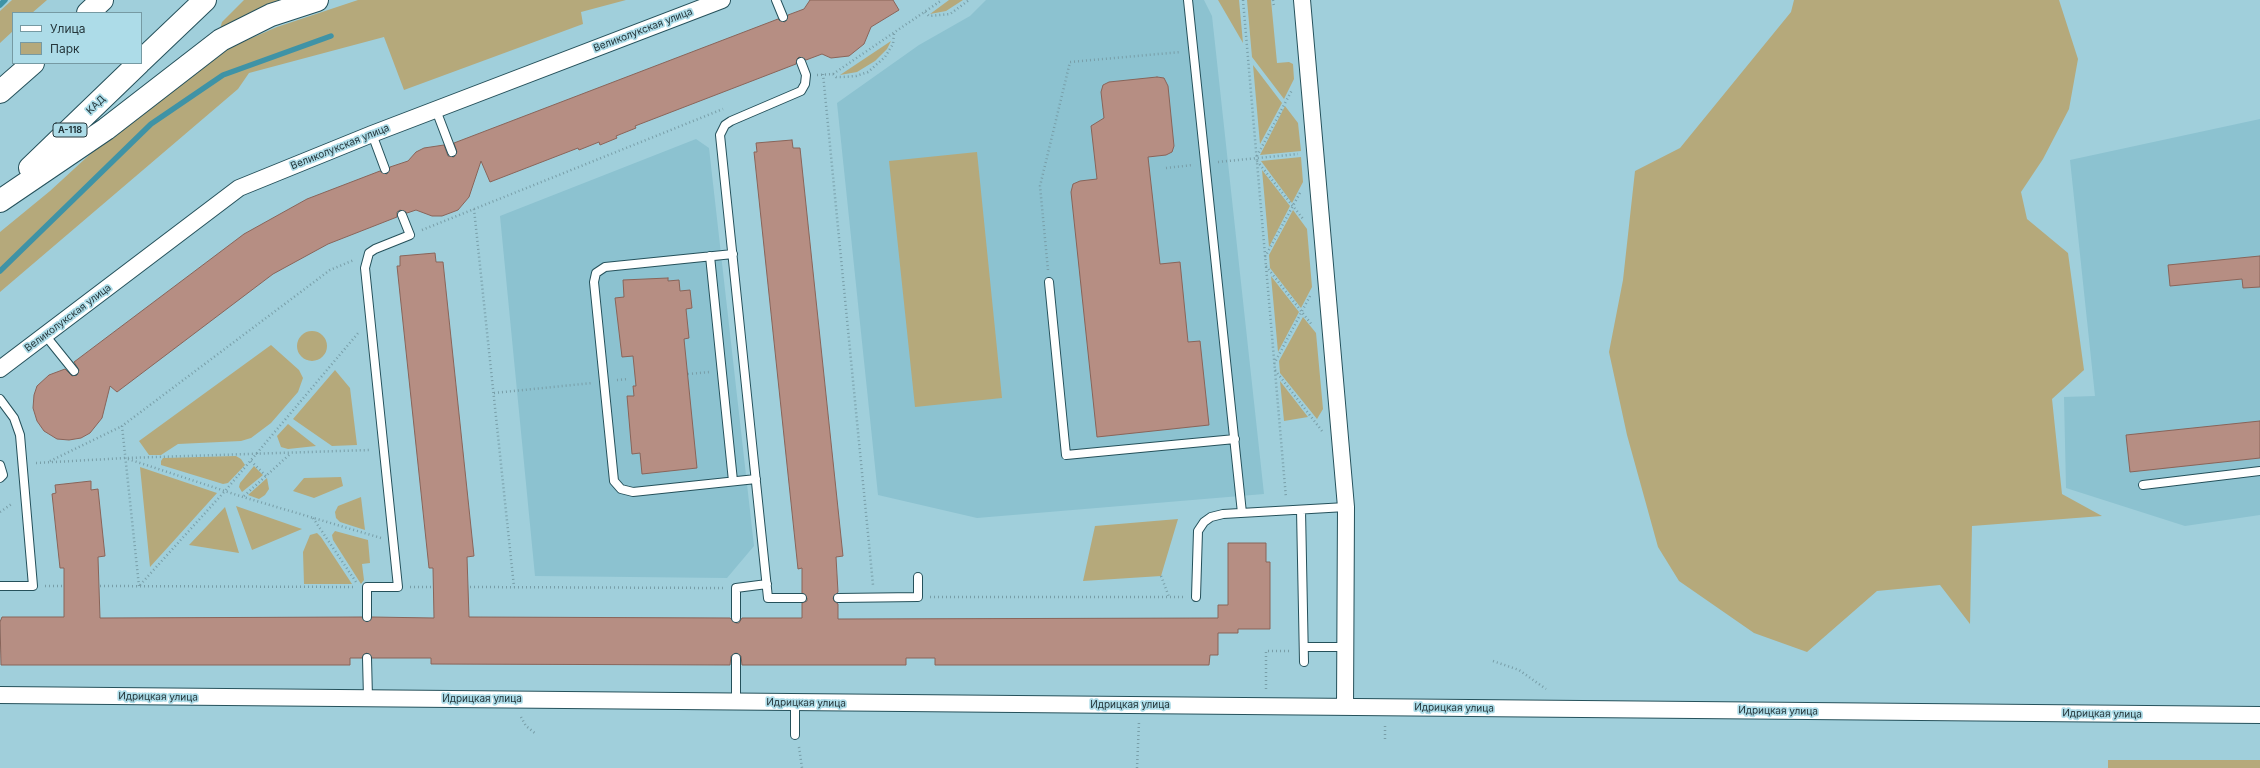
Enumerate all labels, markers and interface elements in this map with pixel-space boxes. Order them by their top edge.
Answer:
street label: Великолукская улица [592,6,694,54]
legend [12,12,142,64]
text: Улица [50,21,85,36]
text: Парк [50,41,80,56]
street label: КАД [84,93,108,117]
street label: Великолукская улица [289,122,391,172]
road number: А-118 [53,123,87,137]
street label: Великолукская улица [22,282,114,354]
street label: Идрицкая улица [118,690,198,704]
street label: Идрицкая улица [442,693,522,705]
street label: Идрицкая улица [766,696,846,710]
street label: Идрицкая улица [1090,699,1170,711]
street label: Идрицкая улица [1414,701,1494,715]
street label: Идрицкая улица [1738,704,1818,718]
street label: Идрицкая улица [2062,707,2142,721]

